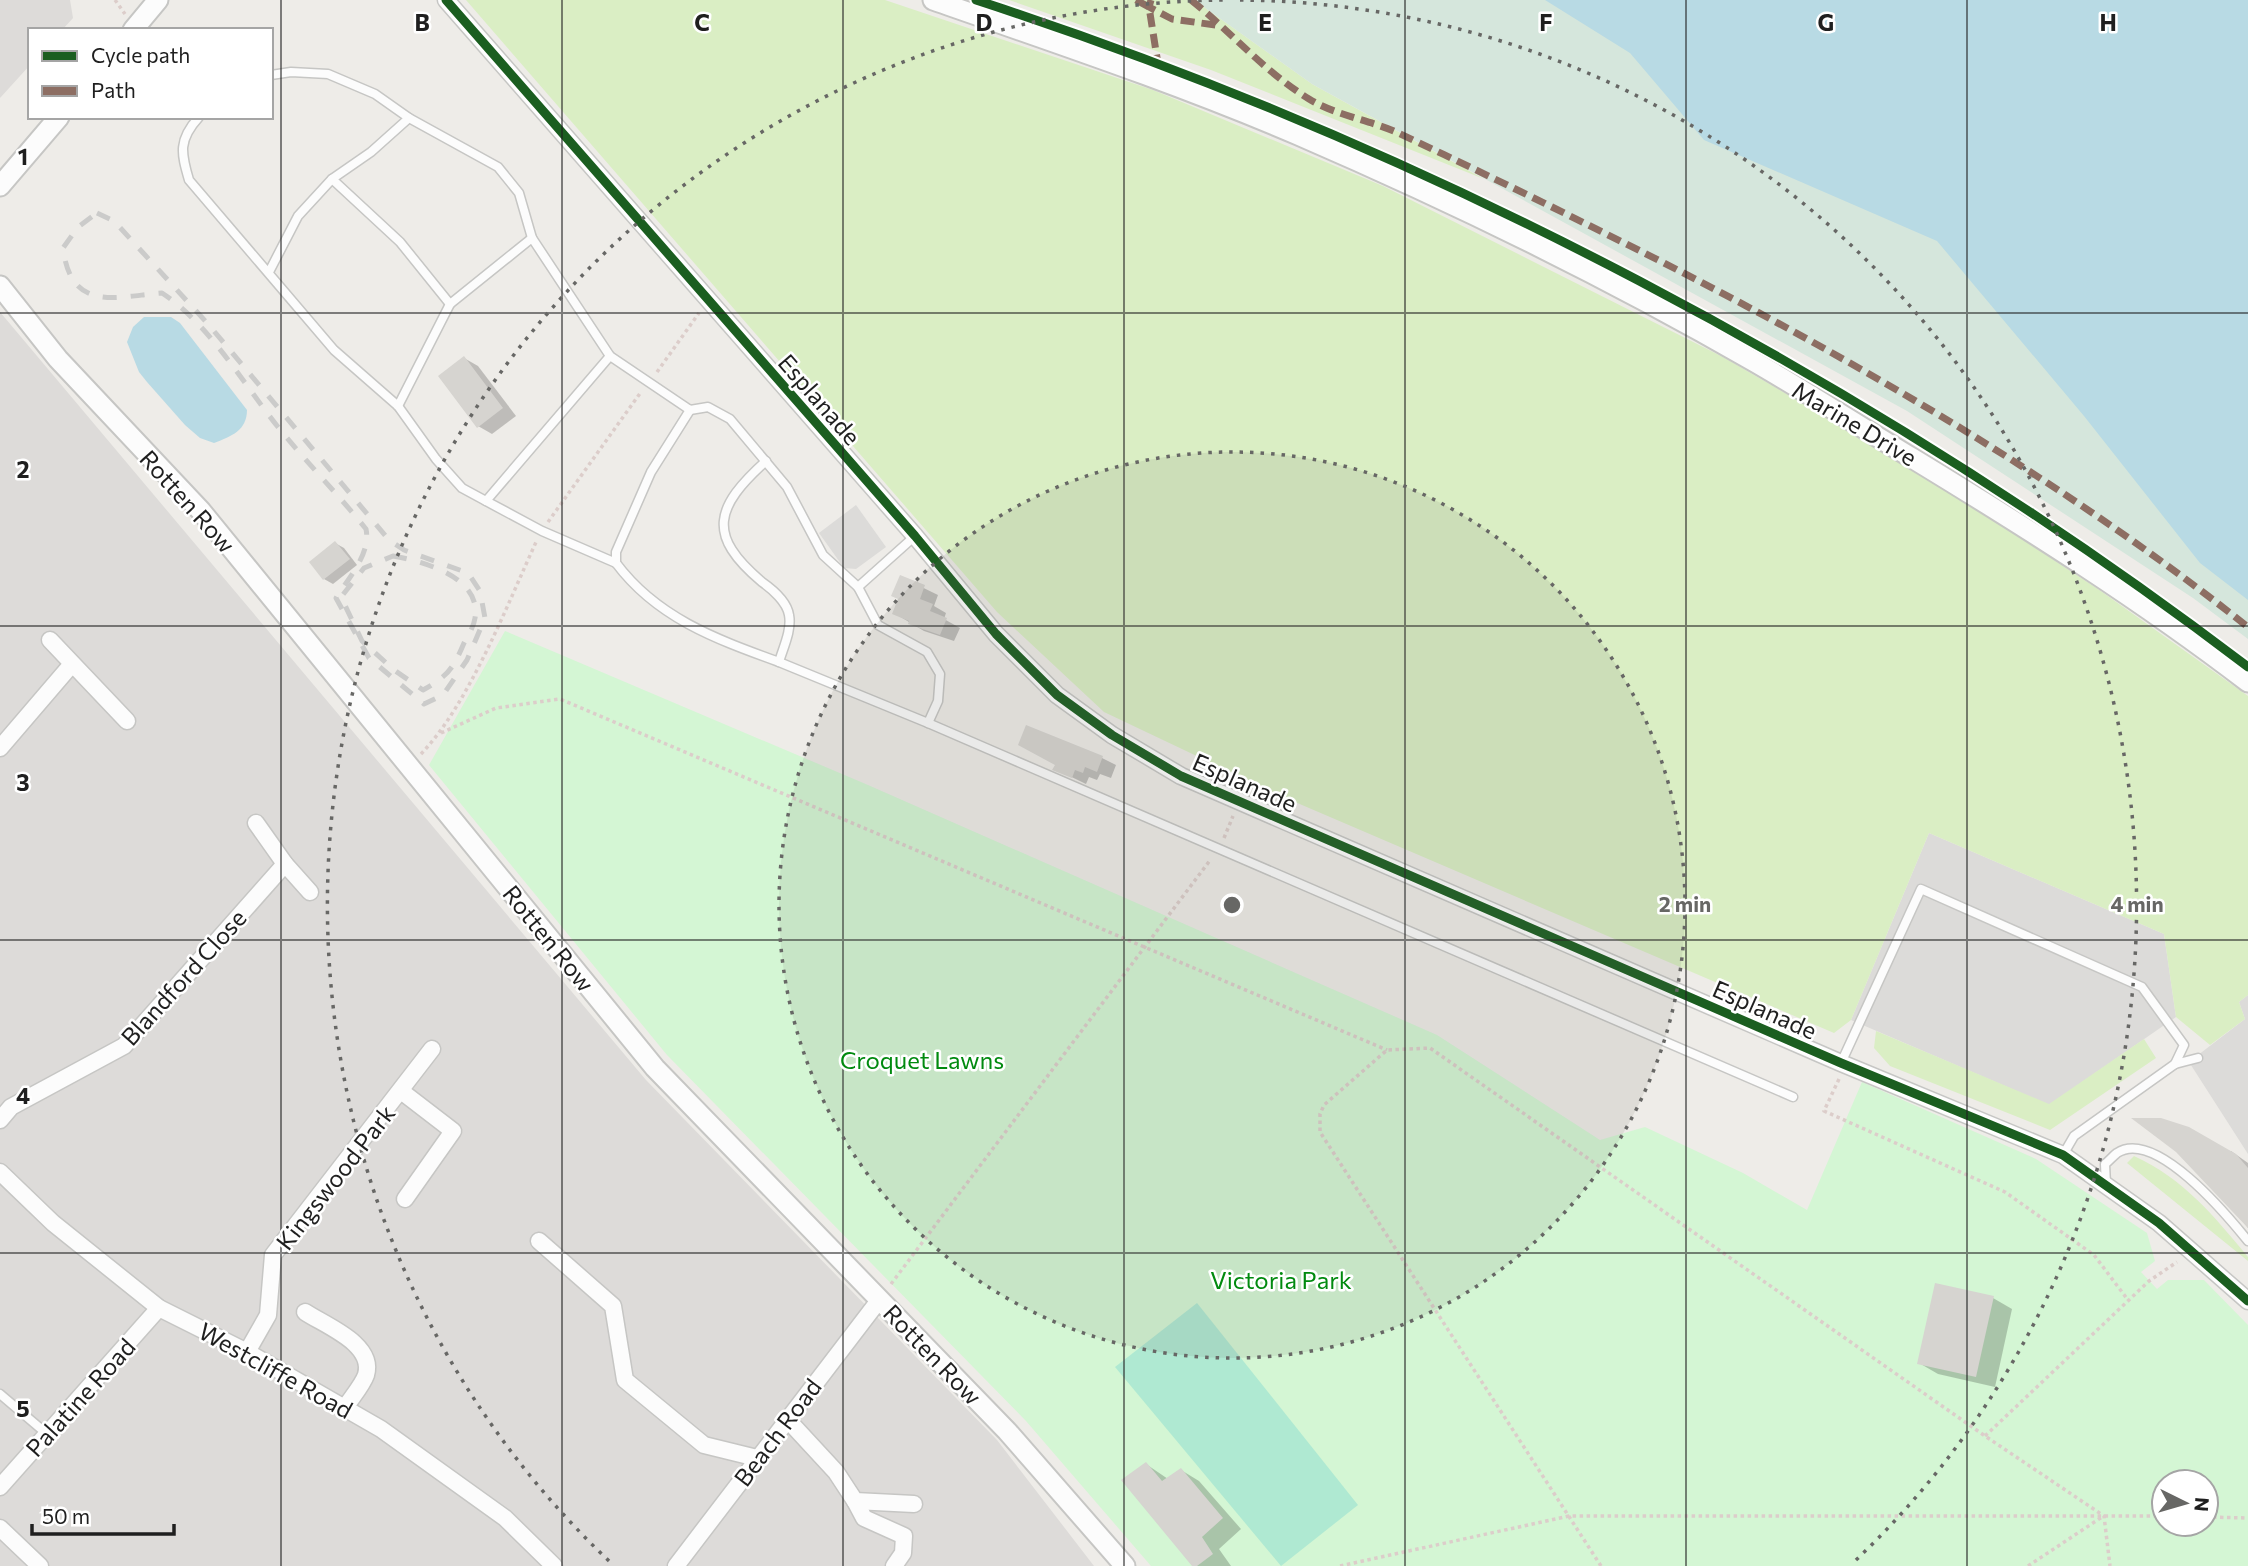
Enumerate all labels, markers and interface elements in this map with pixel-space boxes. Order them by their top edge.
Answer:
text: B [414,8,430,36]
text: C [694,8,710,36]
text: D [976,8,993,36]
text: E [1258,8,1272,36]
text: F [1539,8,1553,36]
text: G [1818,8,1834,36]
text: H [2099,8,2117,36]
legend [28,28,273,119]
text: Cycle path [91,42,190,67]
text: Path [91,77,136,102]
text: 1 [18,142,28,170]
street label: Esplanade [773,348,867,450]
street label: Marine Drive [1788,375,1922,471]
street label: Rotten Row [134,444,242,558]
text: 2 [16,455,30,483]
street label: Esplanade [1189,746,1301,818]
text: 3 [16,768,30,796]
street label: Rotten Row [497,879,601,997]
text: 2 min [1659,891,1711,916]
text: 4 min [2110,891,2164,916]
centre of rings [1220,893,1244,917]
street label: Blandford Close [114,903,252,1051]
street label: Esplanade [1709,973,1821,1045]
park label: Croquet Lawns [840,1045,1004,1074]
text: 4 [16,1081,30,1109]
street label: Kingswood Park [269,1099,401,1255]
park label: Victoria Park [1210,1265,1352,1294]
street label: Rotten Row [878,1298,988,1410]
street label: Westcliffe Road [194,1316,358,1424]
street label: Palatine Road [19,1332,141,1462]
street label: Beach Road [727,1373,827,1491]
text: 5 [16,1394,30,1422]
north arrow [2150,1468,2220,1538]
scale bar [32,1492,173,1536]
text: N [2190,1496,2215,1513]
text: 50 m [42,1503,90,1528]

